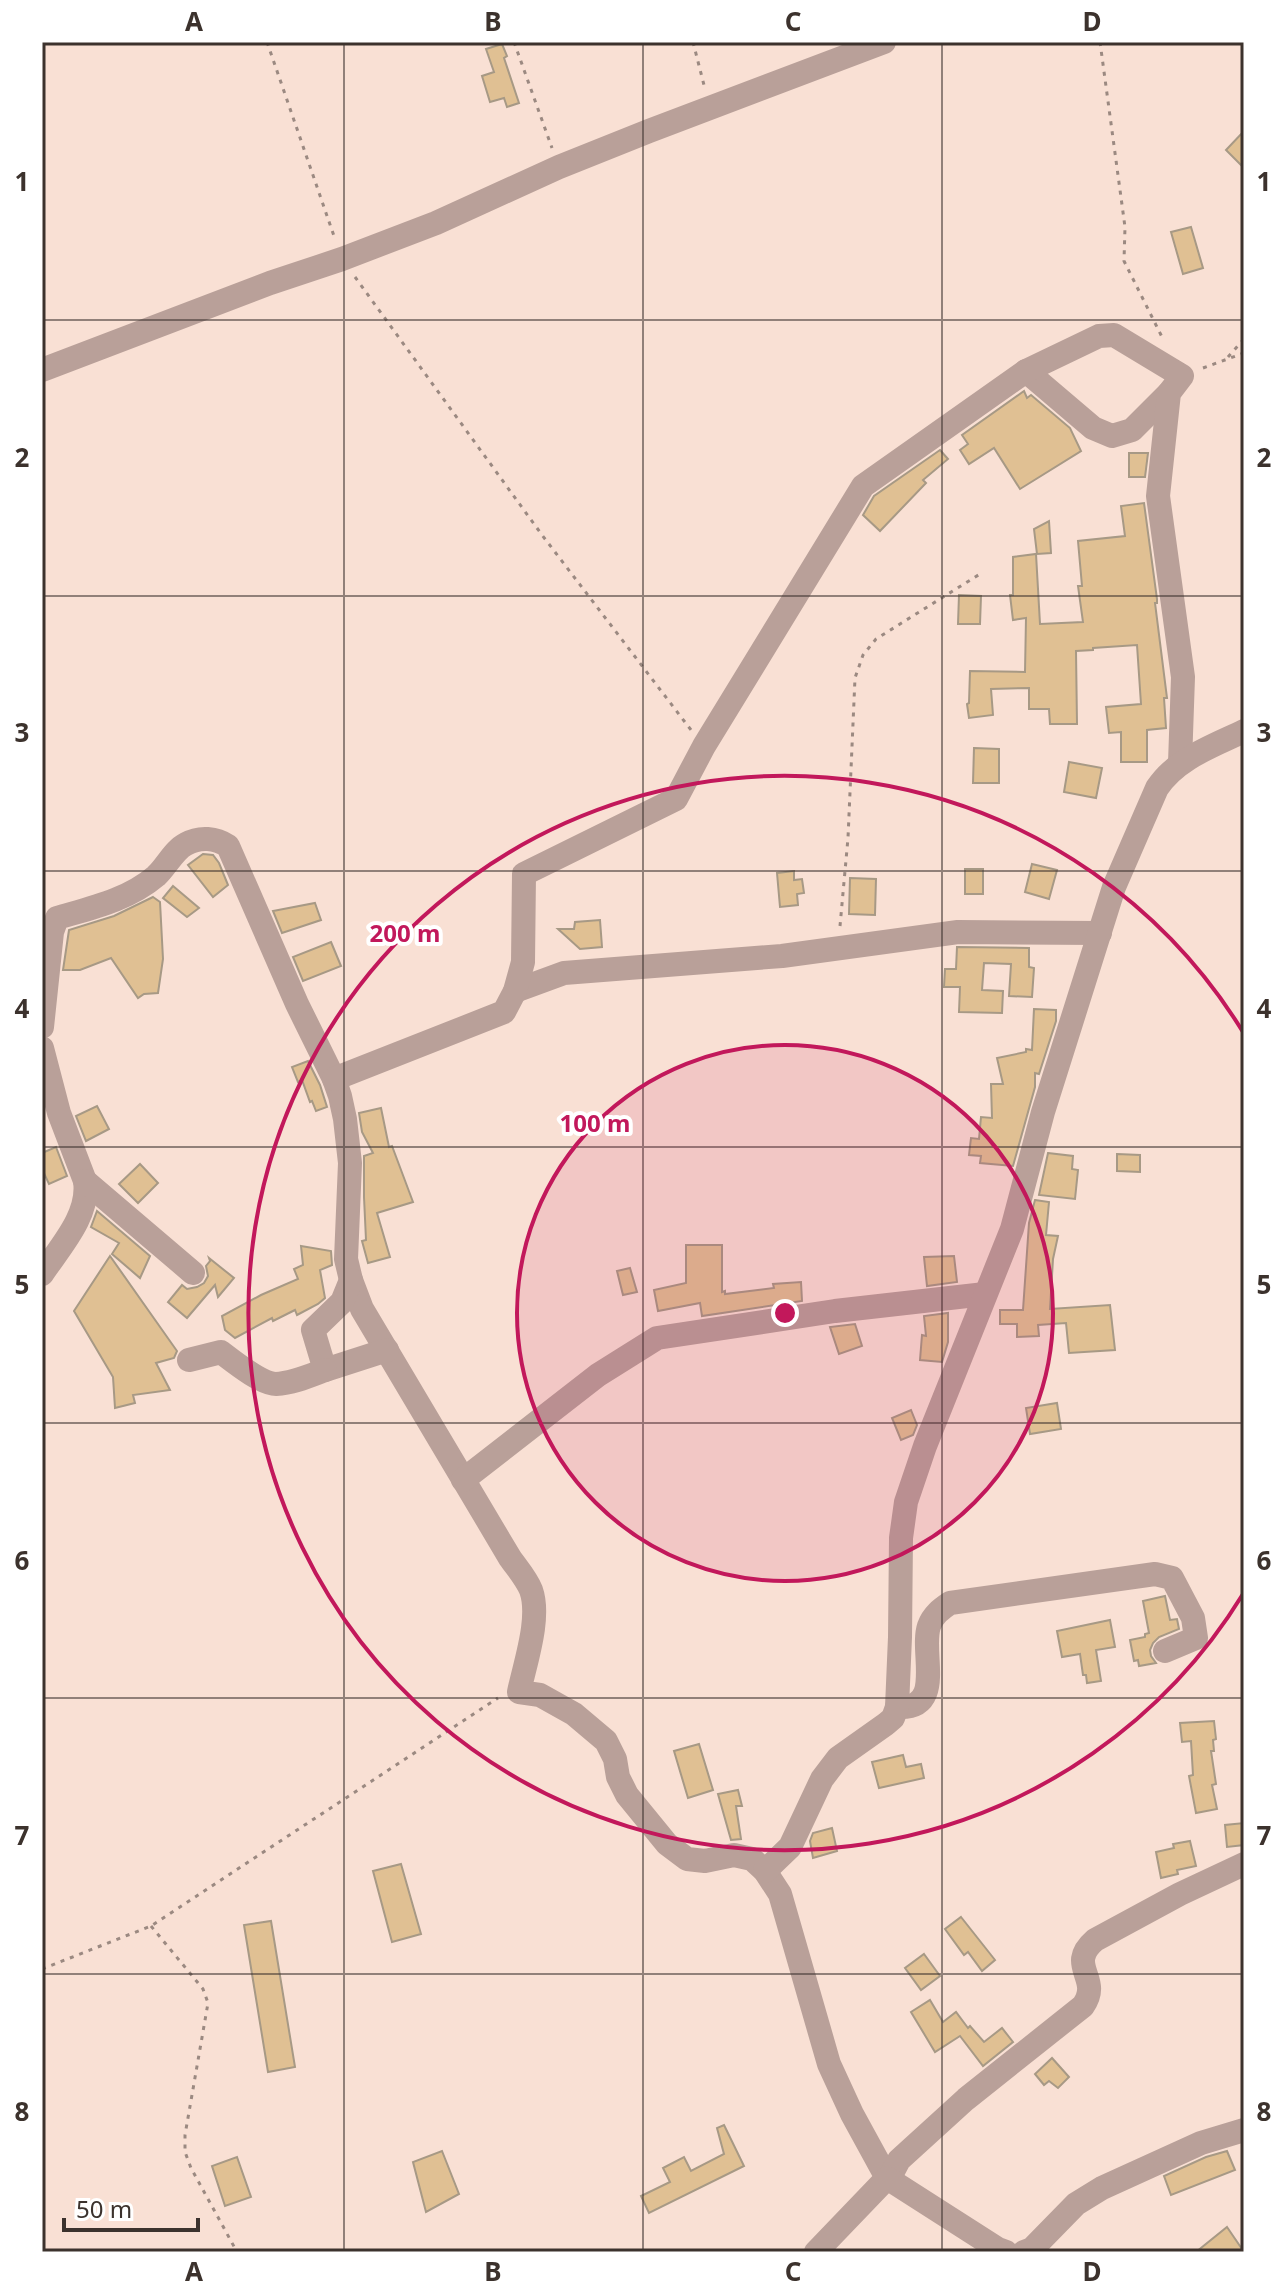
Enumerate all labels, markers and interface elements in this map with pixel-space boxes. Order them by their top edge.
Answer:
text: A [185,3,203,39]
text: B [484,3,502,39]
text: C [785,3,801,39]
text: D [1082,3,1102,39]
text: 1 [15,163,29,199]
text: 1 [1257,163,1271,199]
text: 2 [15,439,30,475]
text: 2 [1257,439,1272,475]
text: 3 [15,714,29,750]
text: 3 [1257,714,1271,750]
text: 200 m [370,916,440,949]
text: 4 [15,990,30,1026]
text: 4 [1257,990,1272,1026]
text: 100 m [560,1106,630,1139]
text: 5 [15,1266,29,1302]
text: 5 [1257,1266,1271,1302]
centre of rings [771,1299,799,1327]
text: 6 [15,1542,30,1578]
text: 6 [1257,1542,1272,1578]
text: 7 [15,1817,30,1853]
text: 7 [1257,1817,1272,1853]
text: 8 [15,2093,29,2129]
text: 8 [1257,2093,1271,2129]
scale bar [64,2182,198,2232]
text: 50 m [76,2192,132,2225]
text: A [185,2253,203,2289]
text: B [484,2253,502,2289]
text: C [785,2253,801,2289]
text: D [1082,2253,1102,2289]

